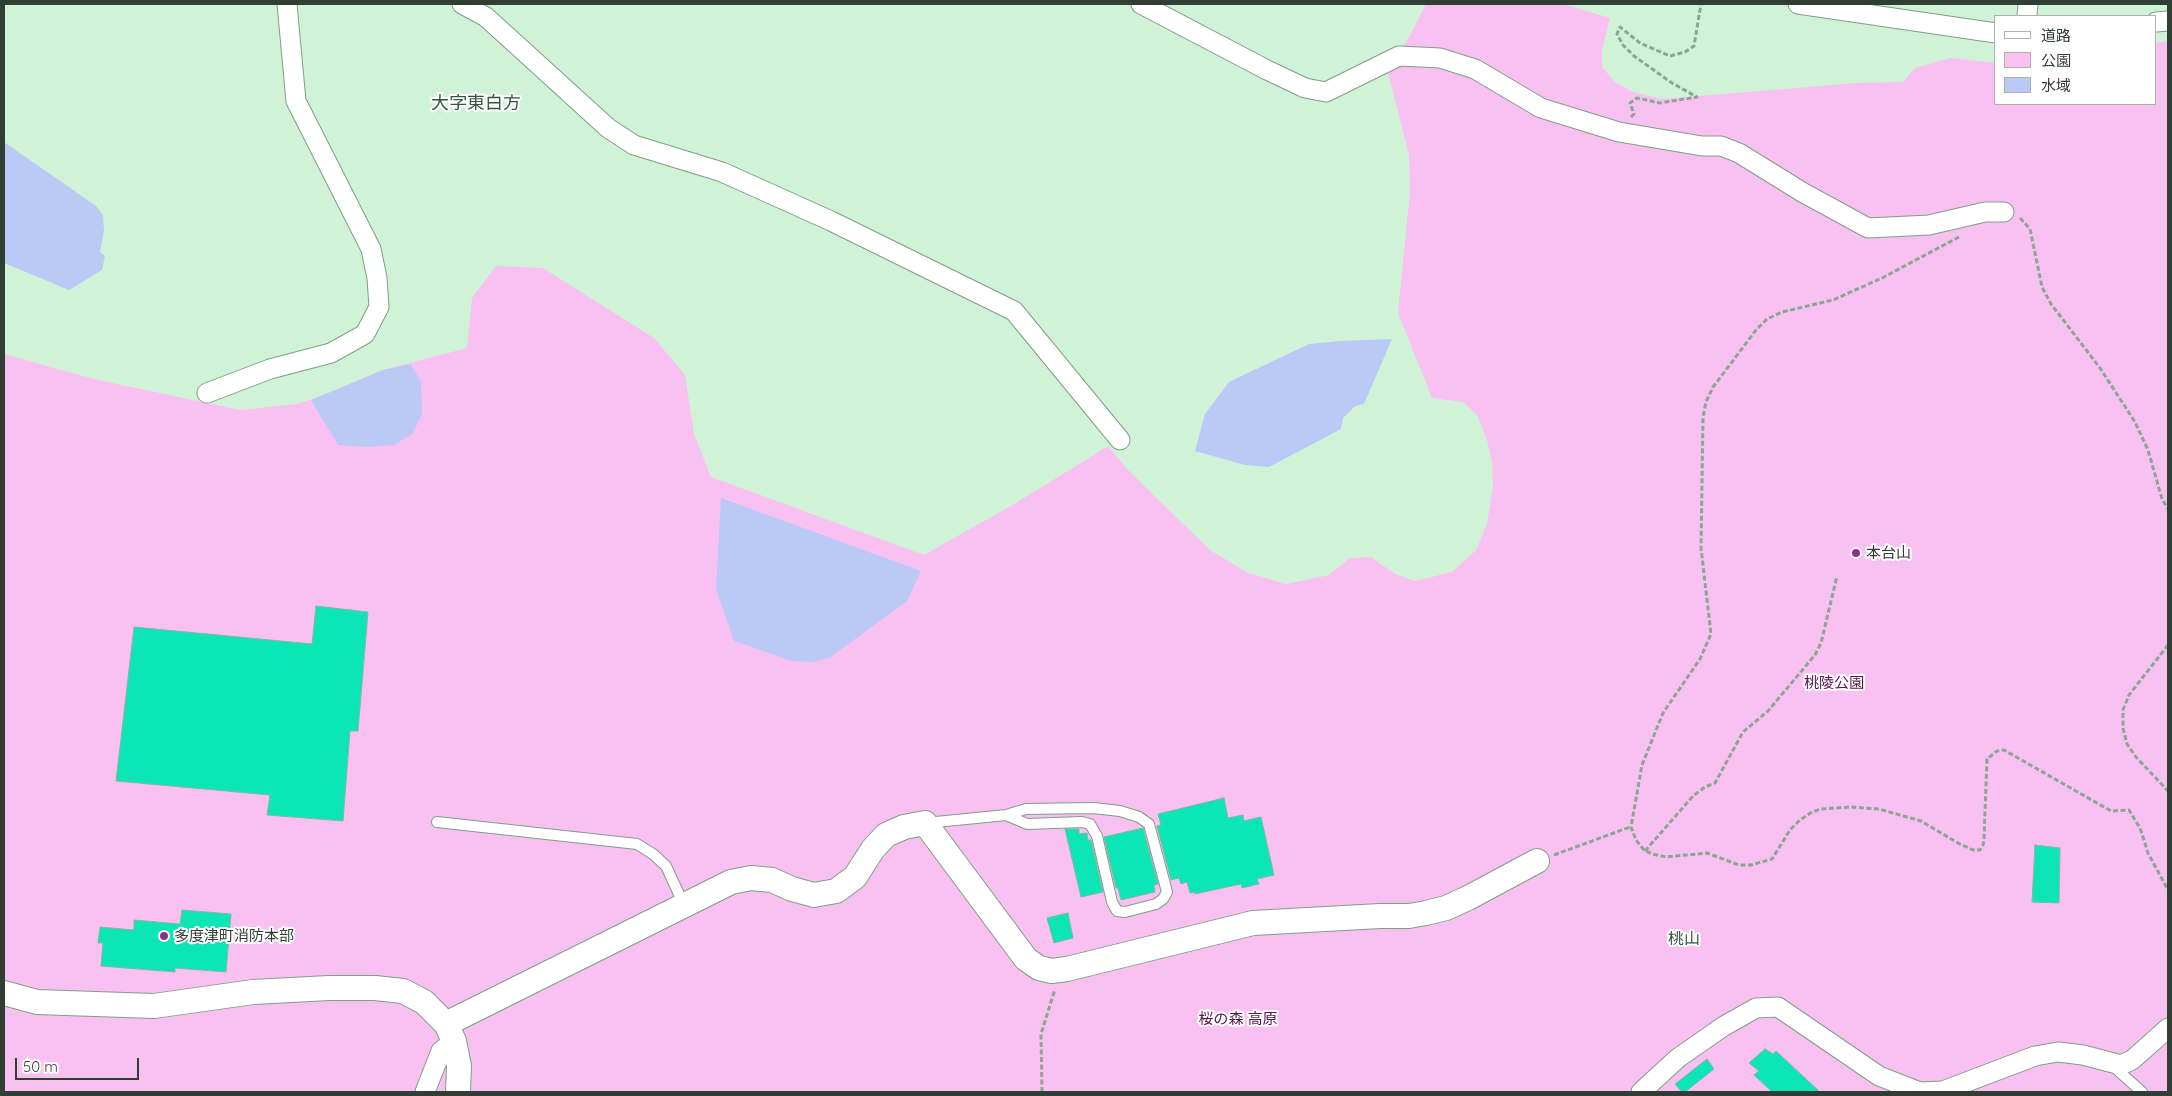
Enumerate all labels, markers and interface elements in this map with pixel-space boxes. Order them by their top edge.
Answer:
legend [1994,15,2157,105]
text: 道路 [2041,26,2071,45]
text: 公園 [2041,51,2071,70]
text: 水域 [2041,76,2071,95]
district label: 大字東白方 [431,93,521,115]
place label: 本台山 [1866,544,1911,562]
marker: 本台山 [1850,547,1862,559]
park label: 桃陵公園 [1804,674,1864,692]
place label: 多度津町消防本部 [174,927,294,945]
district label: 桃山 [1668,929,1700,949]
marker: 多度津町消防本部 [158,930,170,942]
park label: 桜の森 高原 [1198,1010,1278,1028]
scale bar [18,1048,141,1080]
text: 50 m [23,1057,58,1076]

